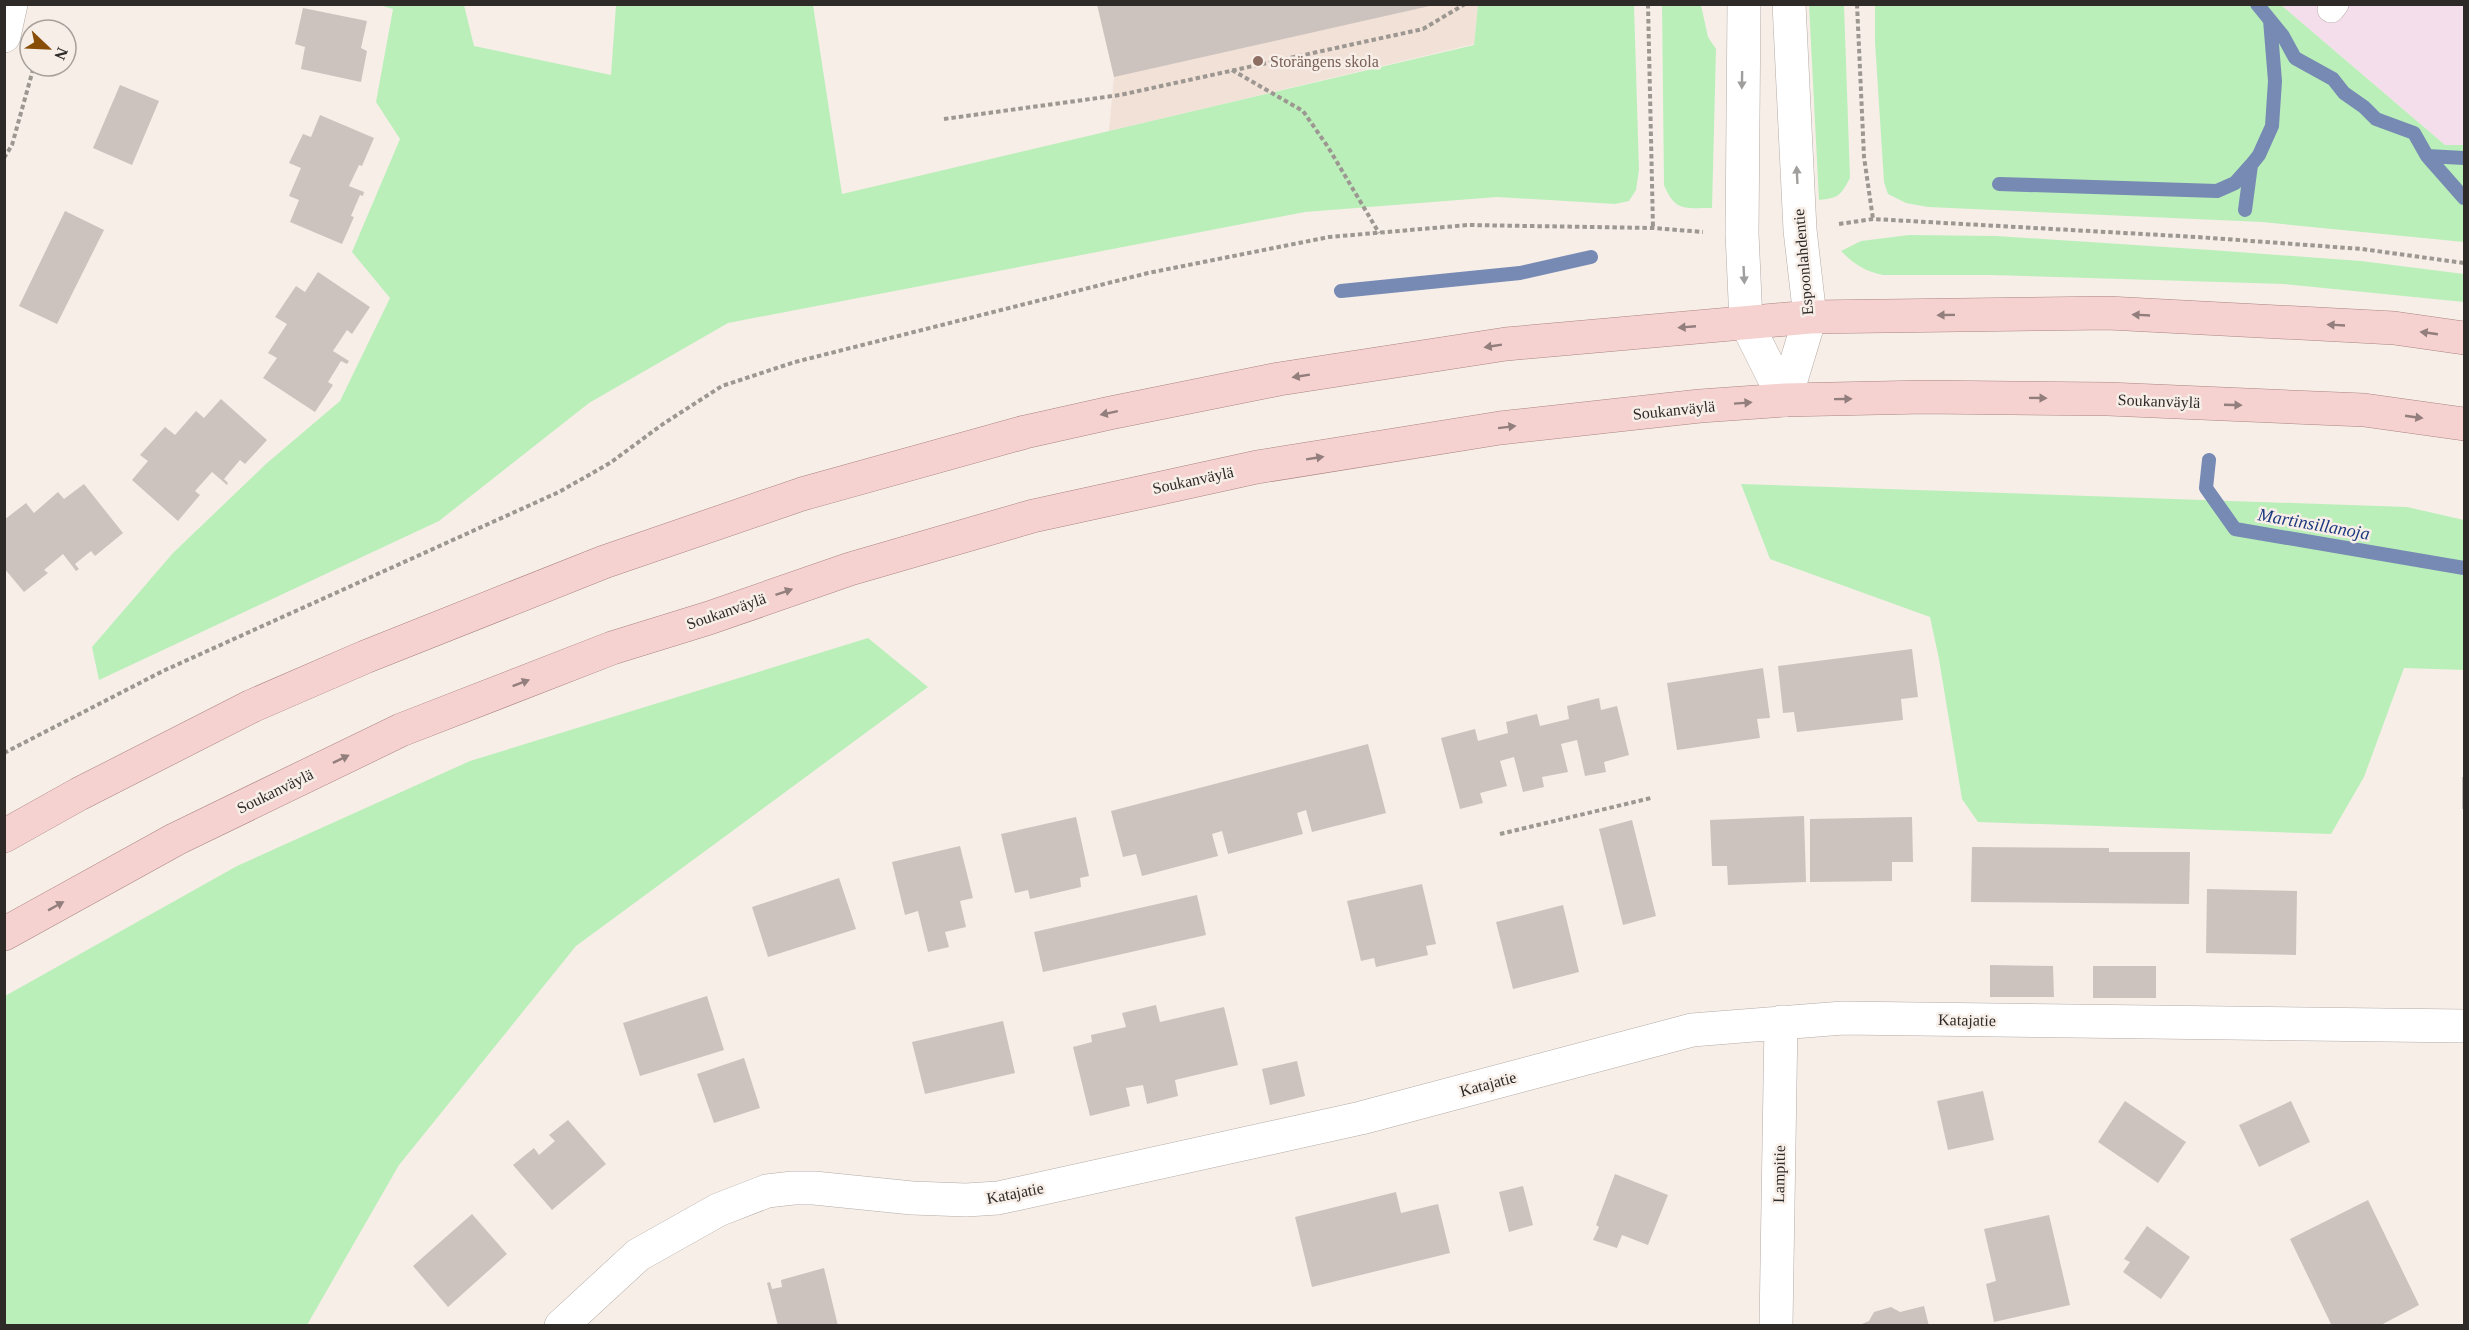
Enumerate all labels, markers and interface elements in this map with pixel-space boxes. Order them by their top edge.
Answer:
north arrow [18,18,78,78]
text: N [51,45,71,63]
place label: Storängens skola [1270,53,1379,71]
marker: Storängens skola [1251,54,1265,68]
one-way arrow [1737,71,1747,90]
one-way arrow [1792,166,1801,185]
street label: Espoonlahdentie [1790,208,1817,316]
one-way arrow [1739,266,1748,285]
one-way arrow [1936,310,1955,320]
one-way arrow [2131,311,2150,320]
one-way arrow [2326,320,2345,329]
one-way arrow [1678,322,1697,332]
one-way arrow [2420,328,2439,337]
one-way arrow [1484,341,1503,350]
one-way arrow [1291,372,1310,381]
street label: Soukanväylä [2117,391,2201,412]
one-way arrow [1834,394,1853,404]
one-way arrow [2029,394,2048,403]
street label: Soukanväylä [1632,397,1716,424]
one-way arrow [1733,398,1752,408]
one-way arrow [2224,400,2243,409]
one-way arrow [1100,409,1119,419]
one-way arrow [2405,413,2424,422]
one-way arrow [1498,423,1517,432]
one-way arrow [1305,453,1324,462]
street label: Soukanväylä [1151,463,1235,498]
water label: Martinsillanoja [2256,504,2371,544]
one-way arrow [775,586,793,596]
street label: Soukanväylä [684,590,768,633]
one-way arrow [512,678,530,688]
one-way arrow [333,754,350,764]
street label: Soukanväylä [234,765,316,818]
one-way arrow [47,901,64,911]
street label: Katajatie [1938,1011,1996,1030]
street label: Katajatie [1458,1068,1518,1101]
street label: Lampitie [1770,1145,1789,1203]
street label: Katajatie [985,1179,1045,1208]

